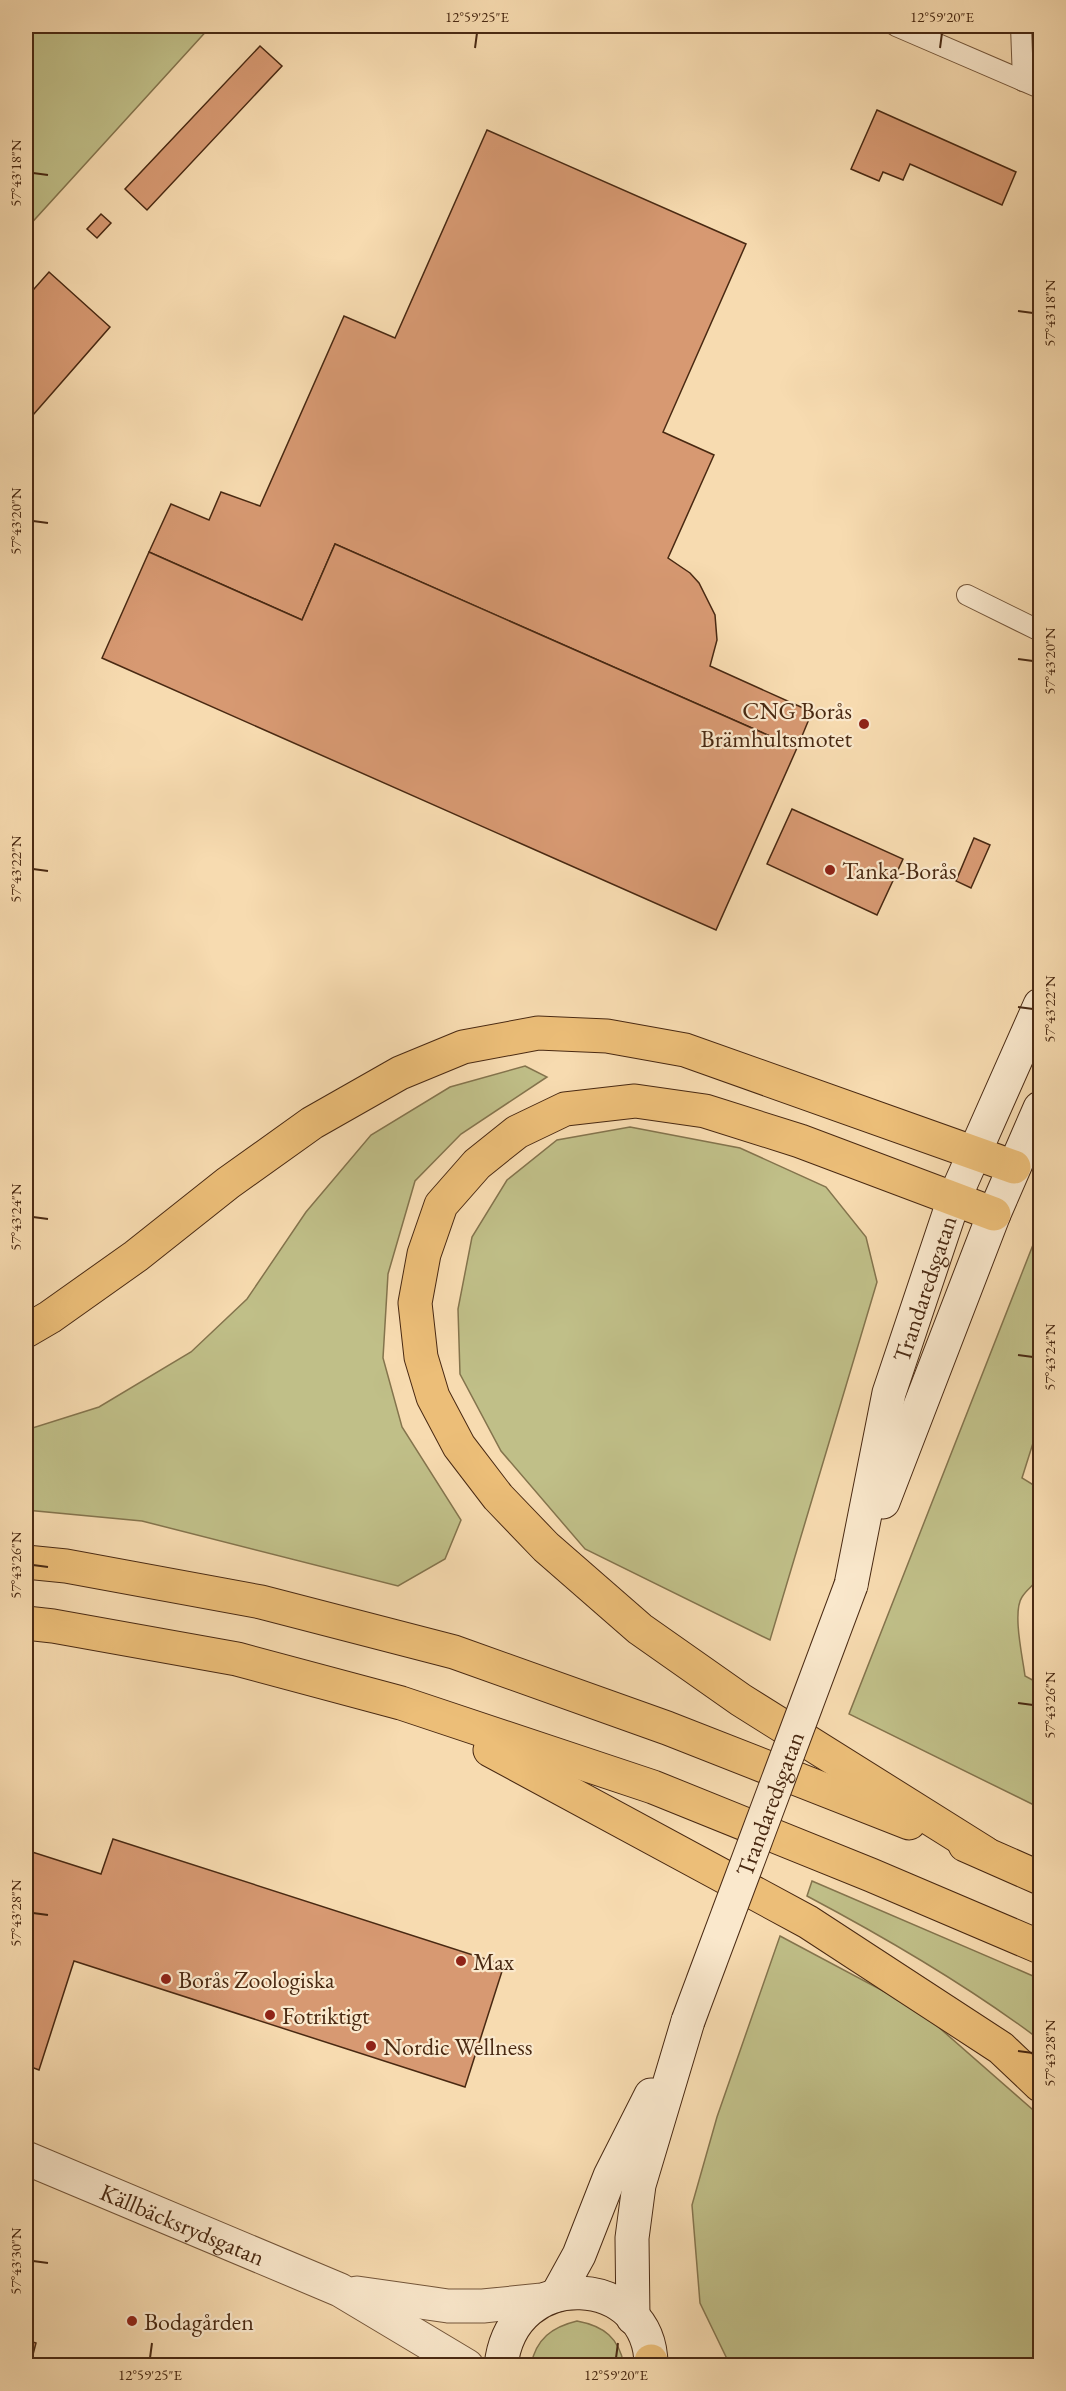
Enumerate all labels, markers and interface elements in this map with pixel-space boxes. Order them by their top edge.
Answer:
text: 12°59'25"E [445,7,510,26]
text: 12°59'20"E [910,7,975,26]
text: 57°43'18"N [6,139,25,207]
text: 57°43'18"N [1040,279,1059,347]
text: 57°43'20"N [6,487,25,555]
text: 57°43'20"N [1040,627,1059,695]
place label: CNG Borås Brämhultsmotet [701,695,852,754]
marker: CNG Borås Brämhultsmotet [857,717,871,731]
text: 57°43'22"N [6,835,25,903]
place label: Tanka-Borås [842,855,957,886]
marker: Tanka-Borås [823,863,837,877]
text: 57°43'22"N [1040,975,1059,1043]
text: 57°43'24"N [6,1183,25,1251]
street label: Trandaredsgatan [885,1211,963,1366]
text: 57°43'24"N [1040,1323,1059,1391]
text: 57°43'26"N [6,1531,25,1599]
text: 57°43'26"N [1040,1671,1059,1739]
street label: Trandaredsgatan [728,1726,811,1881]
text: 57°43'28"N [6,1879,25,1947]
place label: Max [473,1946,515,1977]
marker: Max [454,1954,468,1968]
place label: Borås Zoologiska [178,1964,335,1995]
marker: Borås Zoologiska [159,1972,173,1986]
place label: Fotriktigt [282,2000,370,2031]
marker: Fotriktigt [263,2008,277,2022]
text: 57°43'28"N [1040,2019,1059,2087]
place label: Nordic Wellness [383,2031,533,2062]
marker: Nordic Wellness [364,2039,378,2053]
street label: Källbäcksrydsgatan [96,2176,270,2272]
text: 57°43'30"N [6,2227,25,2295]
place label: Bodagården [144,2306,254,2337]
marker: Bodagården [125,2314,139,2328]
text: 12°59'25"E [118,2365,183,2384]
text: 12°59'20"E [584,2365,649,2384]

